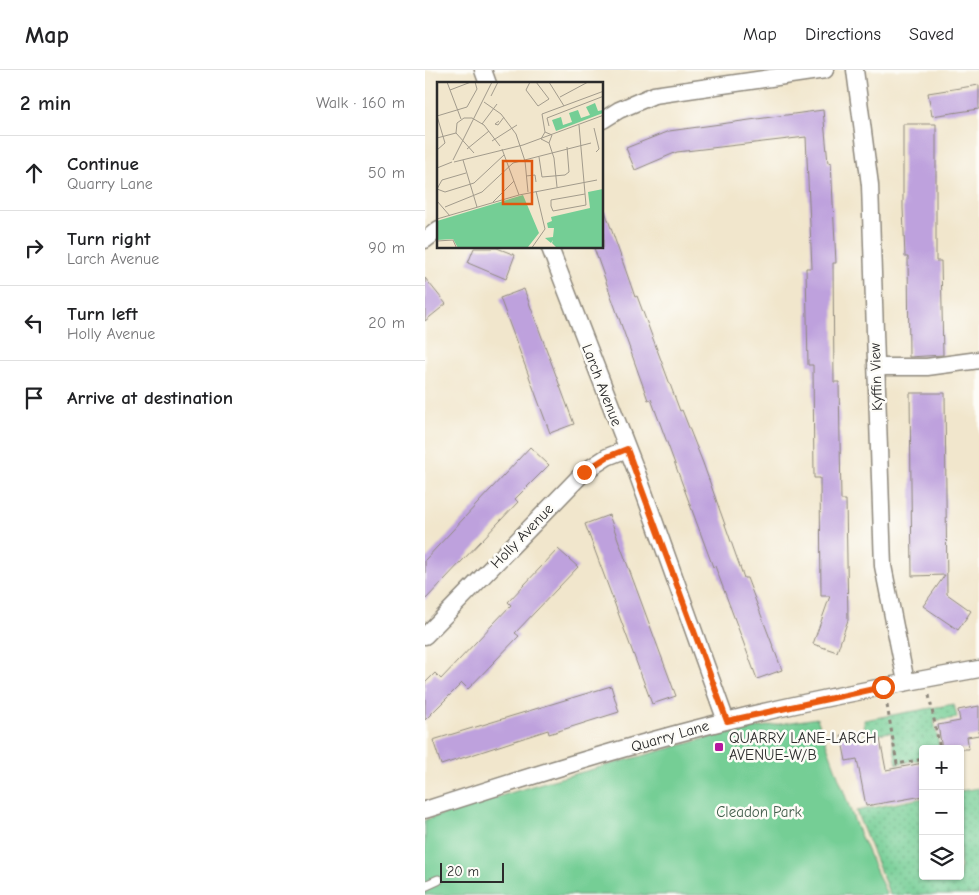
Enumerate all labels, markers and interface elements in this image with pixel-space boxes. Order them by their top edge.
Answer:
text: Map [25,21,69,49]
text: Map [743,24,777,45]
text: Directions [805,24,881,45]
text: Saved [909,24,954,45]
inset map [437,82,604,249]
text: 2 min [20,91,71,115]
text: Walk · 160 m [316,94,405,112]
text: Continue [67,153,139,175]
icon: ahead [20,159,48,187]
text: 50 m [368,164,405,182]
text: Quarry Lane [67,175,153,193]
text: Turn right [67,228,151,250]
icon: right [20,234,48,262]
text: 90 m [368,239,405,257]
text: Larch Avenue [67,250,159,268]
text: Turn left [67,303,138,325]
icon: left [20,309,48,337]
text: 20 m [368,314,405,332]
text: Holly Avenue [67,325,155,343]
street label: Larch Avenue [578,341,626,429]
street label: Kyffin View [866,343,886,411]
icon: arrive [20,384,48,412]
text: Arrive at destination [67,387,233,409]
route end [573,461,596,484]
street label: Holly Avenue [487,500,558,572]
route start [872,676,895,699]
street label: Quarry Lane [629,716,712,756]
place label: QUARRY LANE-LARCH AVENUE-W/B [729,729,877,764]
marker: QUARRY LANE-LARCH AVENUE-W/B [713,741,725,753]
map controls [919,745,964,880]
button: + [919,745,964,790]
button: − [919,790,964,835]
park label: Cleadon Park [716,803,803,821]
button: layers [919,835,964,880]
scale bar [440,860,504,883]
text: 20 m [447,863,479,880]

